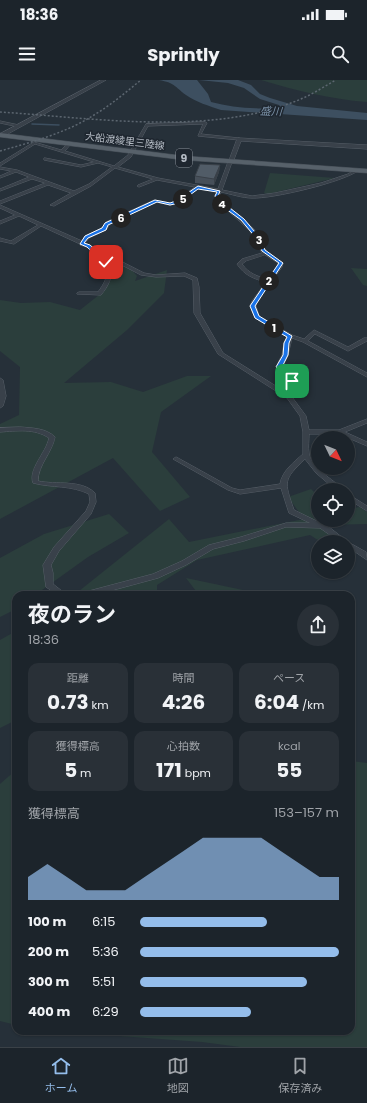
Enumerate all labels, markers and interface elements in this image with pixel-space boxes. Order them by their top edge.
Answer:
text: 18:36 [20,4,58,25]
text: Sprintly [147,42,220,67]
icon: menu [16,43,38,65]
icon: search [329,43,351,65]
water label: 盛川 [260,102,283,120]
street label: 大船渡綾里三陸線 [84,129,166,153]
road number: 9 [176,149,192,167]
pin: 5 [173,189,193,209]
text: 5 [179,191,187,207]
pin: 4 [212,194,232,214]
text: 4 [218,196,226,212]
pin: 6 [111,208,131,228]
text: 6 [117,210,125,226]
pin: 3 [249,230,269,250]
text: 3 [256,232,262,248]
pin [89,245,123,279]
icon: check [95,251,117,273]
pin: 2 [259,271,279,291]
text: 2 [266,273,272,289]
pin: 1 [264,318,284,338]
text: 1 [272,320,276,336]
pin [275,364,309,398]
icon: arrive [281,370,303,392]
north arrow [311,431,355,475]
map controls [311,431,355,579]
button: locate [311,483,355,527]
button: layers [311,535,355,579]
text: 夜のラン [28,599,116,630]
button: share [297,604,339,646]
text: 18:36 [28,630,59,649]
text: 距離 [67,670,89,686]
text: 時間 [172,670,194,686]
text: ペース [273,670,305,686]
text: 0.73 [47,688,89,716]
text: 4:26 [162,688,205,716]
text: 6:04 [254,688,299,716]
text: km [89,697,109,713]
text: /km [299,697,324,713]
text: 獲得標高 [56,738,100,754]
text: 心拍数 [167,738,200,754]
text: kcal [278,738,300,754]
text: 5 [64,756,77,784]
text: 171 [156,756,182,784]
text: 55 [276,756,302,784]
text: m [77,765,91,781]
text: bpm [182,765,211,781]
text: 153–157 m [274,803,339,822]
text: 獲得標高 [28,804,80,823]
text: 100 m [28,912,66,931]
text: 6:15 [92,912,115,931]
text: 200 m [28,942,69,961]
text: 5:36 [92,942,119,961]
text: 300 m [28,972,69,991]
text: 5:51 [92,972,115,991]
text: 400 m [28,1002,70,1021]
text: 6:29 [92,1002,119,1021]
tab: ホーム [45,1055,77,1097]
tab: 地図 [167,1055,189,1097]
tab: 保存済み [278,1055,322,1097]

